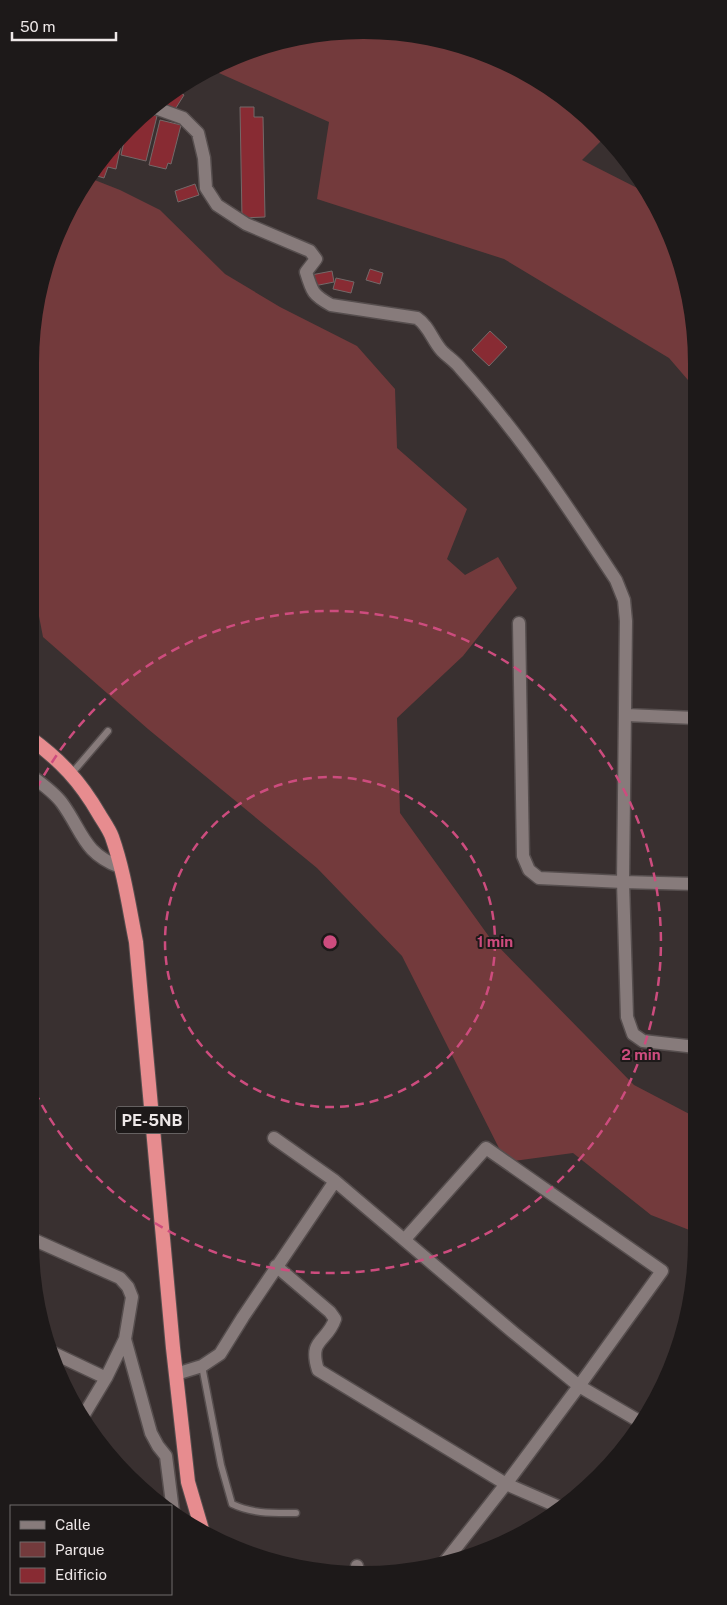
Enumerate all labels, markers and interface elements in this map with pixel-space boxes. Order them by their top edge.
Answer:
scale bar [12,10,116,42]
text: 50 m [20,18,55,35]
centre of rings [321,933,339,951]
text: 1 min [477,933,513,950]
text: 2 min [621,1046,661,1063]
road number: PE-5NB [116,1106,188,1134]
legend [10,1505,172,1595]
text: Calle [55,1516,91,1533]
text: Parque [55,1541,105,1558]
text: Edificio [55,1566,107,1583]

